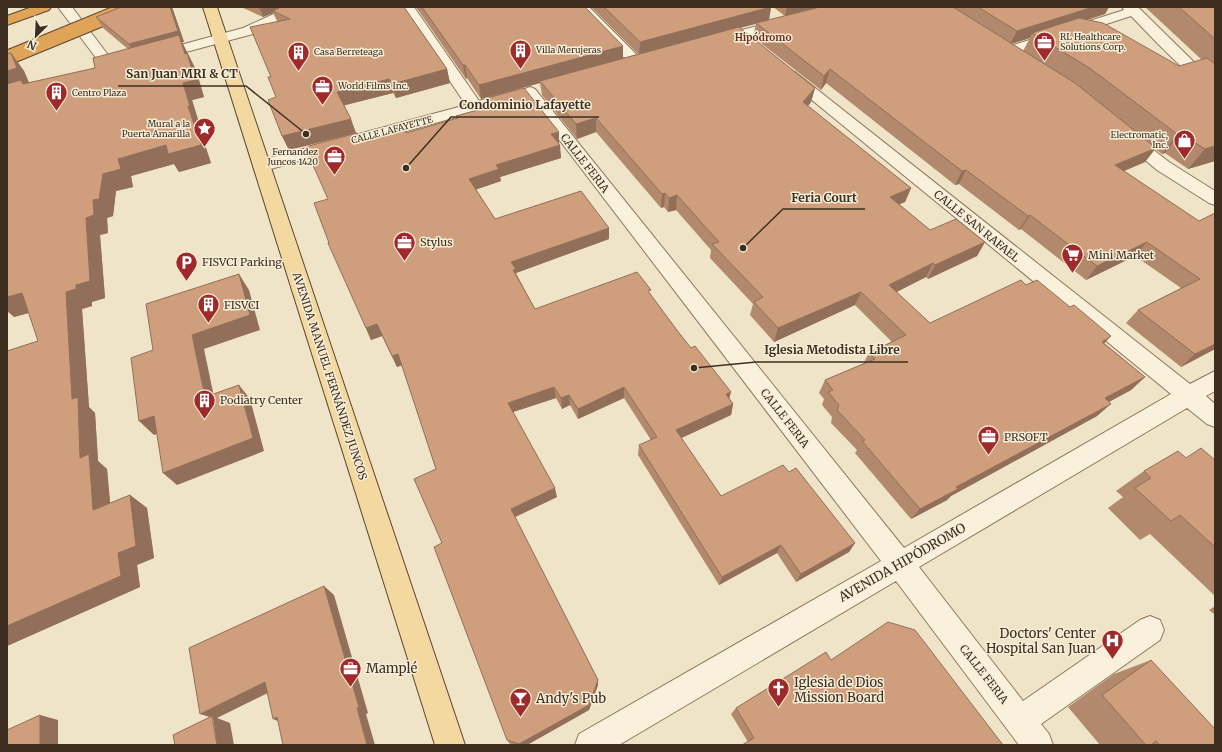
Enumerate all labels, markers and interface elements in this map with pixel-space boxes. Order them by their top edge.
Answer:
north arrow [16,16,56,56]
office icon: RL Healthcare Solutions Corp. [1031,29,1057,62]
district label: Hipódromo [735,31,791,44]
place label: RL Healthcare Solutions Corp. [1060,31,1126,52]
text: N [25,37,39,53]
building icon: Villa Merujeras [508,37,534,70]
building icon: Casa Berreteaga [286,39,312,72]
place label: Villa Merujeras [535,44,602,55]
place label: Casa Berreteaga [314,46,383,57]
callout: San Juan MRI & CT [118,62,246,86]
text: San Juan MRI & CT [126,66,238,81]
office icon: World Films Inc. [310,73,336,106]
building icon: Centro Plaza [43,80,69,113]
place label: World Films Inc. [337,80,408,91]
place label: Centro Plaza [72,87,126,98]
callout: Condominio Lafayette [451,93,599,117]
text: Condominio Lafayette [459,97,591,112]
street label: CALLE LAFAYETTE [350,113,434,146]
place icon: Mural a la Puerta Amarilla [192,116,218,149]
place label: Mural a la Puerta Amarilla [122,118,190,139]
shop icon: Electromatic, Inc. [1171,127,1197,160]
place label: Electromatic, Inc. [1111,129,1168,150]
street label: CALLE FERIA [558,131,613,196]
office icon: Fernandez Juncos 1420 [321,144,347,177]
place label: Fernandez Juncos 1420 [267,146,318,167]
callout: Feria Court [783,185,865,209]
street label: CALLE SAN RAFAEL [931,187,1023,265]
text: Feria Court [791,190,857,205]
office icon: Stylus [391,229,417,262]
place label: Stylus [420,235,453,249]
supermarket icon: Mini Market [1060,242,1086,275]
place label: Mini Market [1088,248,1155,262]
parking icon: FISVCI Parking [174,249,200,282]
place label: FISVCI Parking [202,255,282,269]
street label: AVENIDA MANUEL FERNÁNDEZ JUNCOS [289,269,370,482]
building icon: FISVCI [196,292,222,325]
place label: FISVCI [224,298,259,312]
callout: Iglesia Metodista Libre [756,338,908,362]
text: Iglesia Metodista Libre [764,342,900,357]
street label: CALLE FERIA [758,386,813,451]
building icon: Podiatry Center [191,387,217,420]
place label: Podiatry Center [220,393,303,407]
office icon: PRSOFT [976,424,1002,457]
place label: PRSOFT [1004,430,1048,444]
street label: AVENIDA HIPÓDROMO [834,518,969,606]
place label: Doctors' Center Hospital San Juan [986,625,1096,657]
hospital icon: Doctors' Center Hospital San Juan [1099,627,1125,660]
street label: CALLE FERIA [957,642,1012,707]
office icon: Mamplé [337,655,363,688]
place label: Mamplé [366,660,417,677]
place label: Iglesia de Dios Mission Board [794,674,884,706]
church icon: Iglesia de Dios Mission Board [766,676,792,709]
bar icon: Andy's Pub [507,685,533,718]
place label: Andy's Pub [535,690,606,707]

